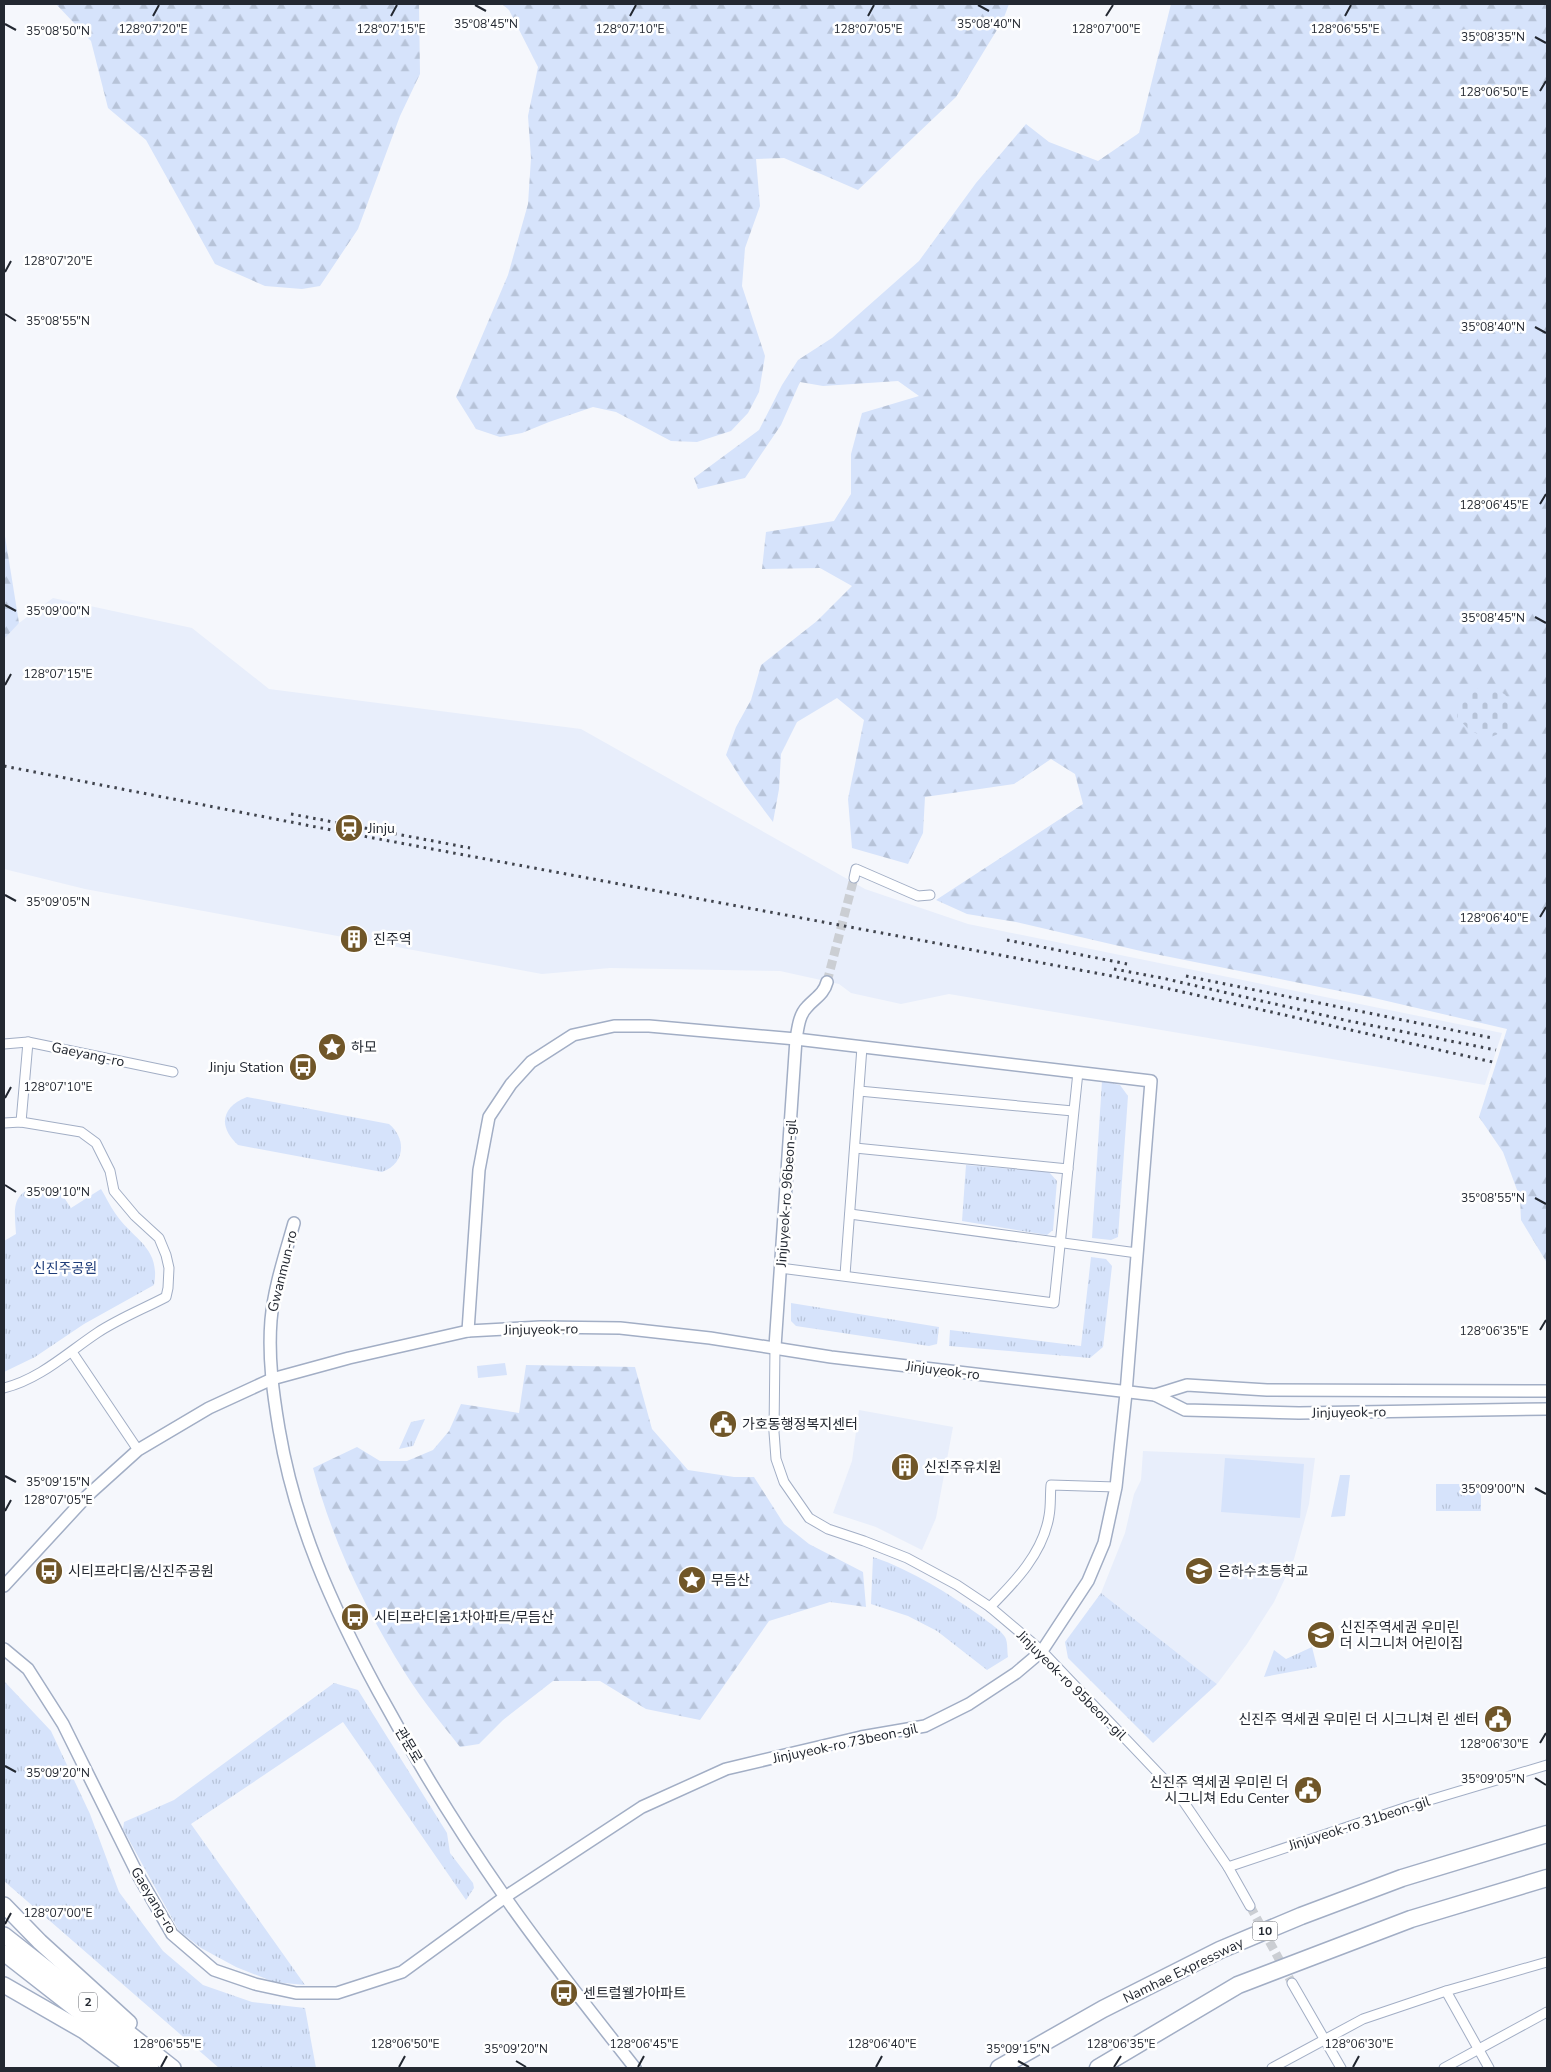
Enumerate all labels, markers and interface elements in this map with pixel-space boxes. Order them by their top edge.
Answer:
text: 35°08'45"N [454,16,518,32]
text: 35°08'40"N [957,16,1021,32]
text: 128°07'20"E [118,21,188,37]
text: 128°07'15"E [356,21,426,37]
text: 128°07'10"E [595,21,665,37]
text: 128°07'05"E [833,21,903,37]
text: 128°07'00"E [1071,21,1141,37]
text: 128°06'55"E [1310,21,1380,37]
text: 35°08'50"N [26,23,90,39]
text: 35°08'35"N [1461,29,1525,45]
text: 128°06'50"E [1459,84,1529,100]
text: 128°07'20"E [23,253,93,269]
text: 35°08'55"N [26,313,90,329]
text: 35°08'40"N [1461,319,1525,335]
text: 128°06'45"E [1459,497,1529,513]
text: 35°09'00"N [26,603,90,619]
text: 35°08'45"N [1461,610,1525,626]
text: 128°07'15"E [23,666,93,682]
station icon: Jinju [334,813,364,843]
place label: Jinju [367,819,395,838]
text: 35°09'05"N [26,894,90,910]
text: 128°06'40"E [1459,910,1529,926]
building icon: 진주역 [339,924,369,954]
place label: 진주역 [373,930,412,949]
place icon: 하모 [317,1032,347,1062]
street label: Gaeyang-ro [50,1037,126,1072]
place label: 하모 [351,1038,377,1057]
bus stop icon: Jinju Station [288,1052,318,1082]
place label: Jinju Station [208,1058,284,1077]
text: 128°07'10"E [23,1079,93,1095]
street label: Jinjuyeok-ro 96beon-gil [772,1118,801,1268]
text: 35°09'10"N [26,1184,90,1200]
text: 35°08'55"N [1461,1190,1525,1206]
street label: Gwanmun-ro [263,1228,302,1314]
park label: 신진주공원 [33,1259,97,1278]
street label: Jinjuyeok-ro [503,1319,579,1340]
text: 128°06'35"E [1459,1323,1529,1339]
street label: Jinjuyeok-ro [904,1356,981,1384]
street label: Jinjuyeok-ro [1311,1402,1387,1423]
public building icon: 가호동행정복지센터 [708,1409,738,1439]
place label: 가호동행정복지센터 [742,1415,858,1434]
building icon: 신진주유치원 [890,1452,920,1482]
place label: 신진주유치원 [924,1458,1001,1477]
text: 35°09'15"N [26,1474,90,1490]
text: 35°09'00"N [1461,1481,1525,1497]
text: 128°07'05"E [23,1492,93,1508]
bus stop icon: 시티프라디움/신진주공원 [34,1556,64,1586]
school or university icon: 은하수초등학교 [1184,1556,1214,1586]
place label: 시티프라디움/신진주공원 [68,1562,214,1581]
place label: 은하수초등학교 [1218,1562,1308,1581]
place icon: 무듬산 [677,1565,707,1595]
place label: 무듬산 [711,1571,750,1590]
bus stop icon: 시티프라디움1차아파트/무듬산 [340,1602,370,1632]
place label: 시티프라디움1차아파트/무듬산 [374,1608,554,1627]
place label: 신진주역세권 우미린 더 시그니처 어린이집 [1340,1618,1463,1653]
school or university icon: 신진주역세권 우미린 더 시그니처 어린이집 [1306,1620,1336,1650]
street label: Jinjuyeok-ro 95beon-gil [1012,1626,1131,1745]
public building icon: 신진주 역세권 우미린 더 시그니쳐 린 센터 [1483,1704,1513,1734]
place label: 신진주 역세권 우미린 더 시그니쳐 린 센터 [1238,1710,1479,1729]
street label: Jinjuyeok-ro 73beon-gil [770,1719,920,1768]
street label: 관문로 [390,1724,427,1767]
text: 128°06'30"E [1459,1736,1529,1752]
text: 35°09'20"N [26,1765,90,1781]
text: 35°09'05"N [1461,1771,1525,1787]
place label: 신진주 역세권 우미린 더 시그니쳐 Edu Center [1149,1773,1289,1808]
public building icon: 신진주 역세권 우미린 더 시그니쳐 Edu Center [1293,1775,1323,1805]
street label: Jinjuyeok-ro 31beon-gil [1285,1791,1433,1856]
street label: Gaeyang-ro [126,1864,181,1937]
text: 128°07'00"E [23,1905,93,1921]
road number: 10 [1252,1922,1278,1940]
street label: Namhae Expressway [1120,1933,1247,2008]
bus stop icon: 센트럴웰가아파트 [549,1978,579,2008]
place label: 센트럴웰가아파트 [583,1984,686,2003]
road number: 2 [79,1992,97,2011]
text: 128°06'55"E [132,2036,202,2052]
text: 128°06'50"E [370,2036,440,2052]
text: 128°06'45"E [609,2036,679,2052]
text: 128°06'40"E [847,2036,917,2052]
text: 128°06'35"E [1086,2036,1156,2052]
text: 128°06'30"E [1324,2036,1394,2052]
text: 35°09'20"N [484,2041,548,2057]
text: 35°09'15"N [986,2041,1050,2057]

